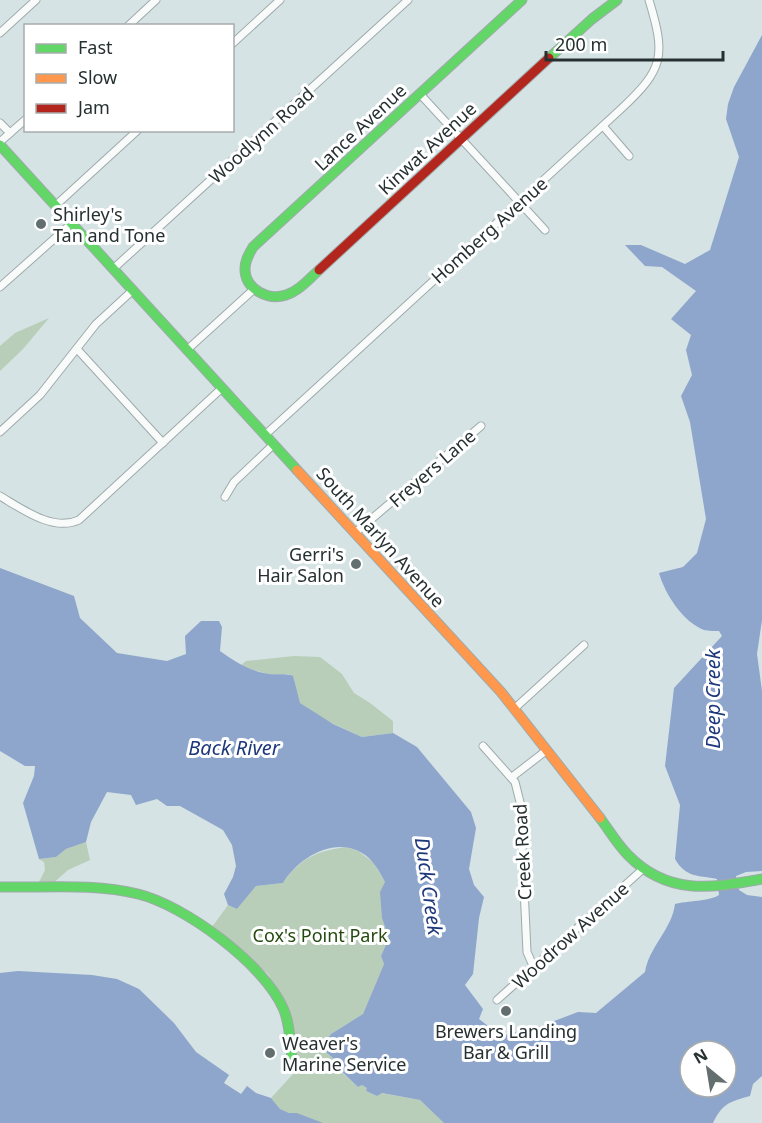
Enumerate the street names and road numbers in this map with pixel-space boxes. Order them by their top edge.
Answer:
street label: Lance Avenue [309,78,411,176]
street label: Woodlynn Road [203,82,319,188]
street label: Kinwat Avenue [373,96,481,200]
street label: Homberg Avenue [426,171,552,289]
street label: Freyers Lane [384,424,480,512]
street label: South Marlyn Avenue [312,462,450,612]
street label: Creek Road [507,803,537,901]
street label: Woodrow Avenue [507,876,633,994]

